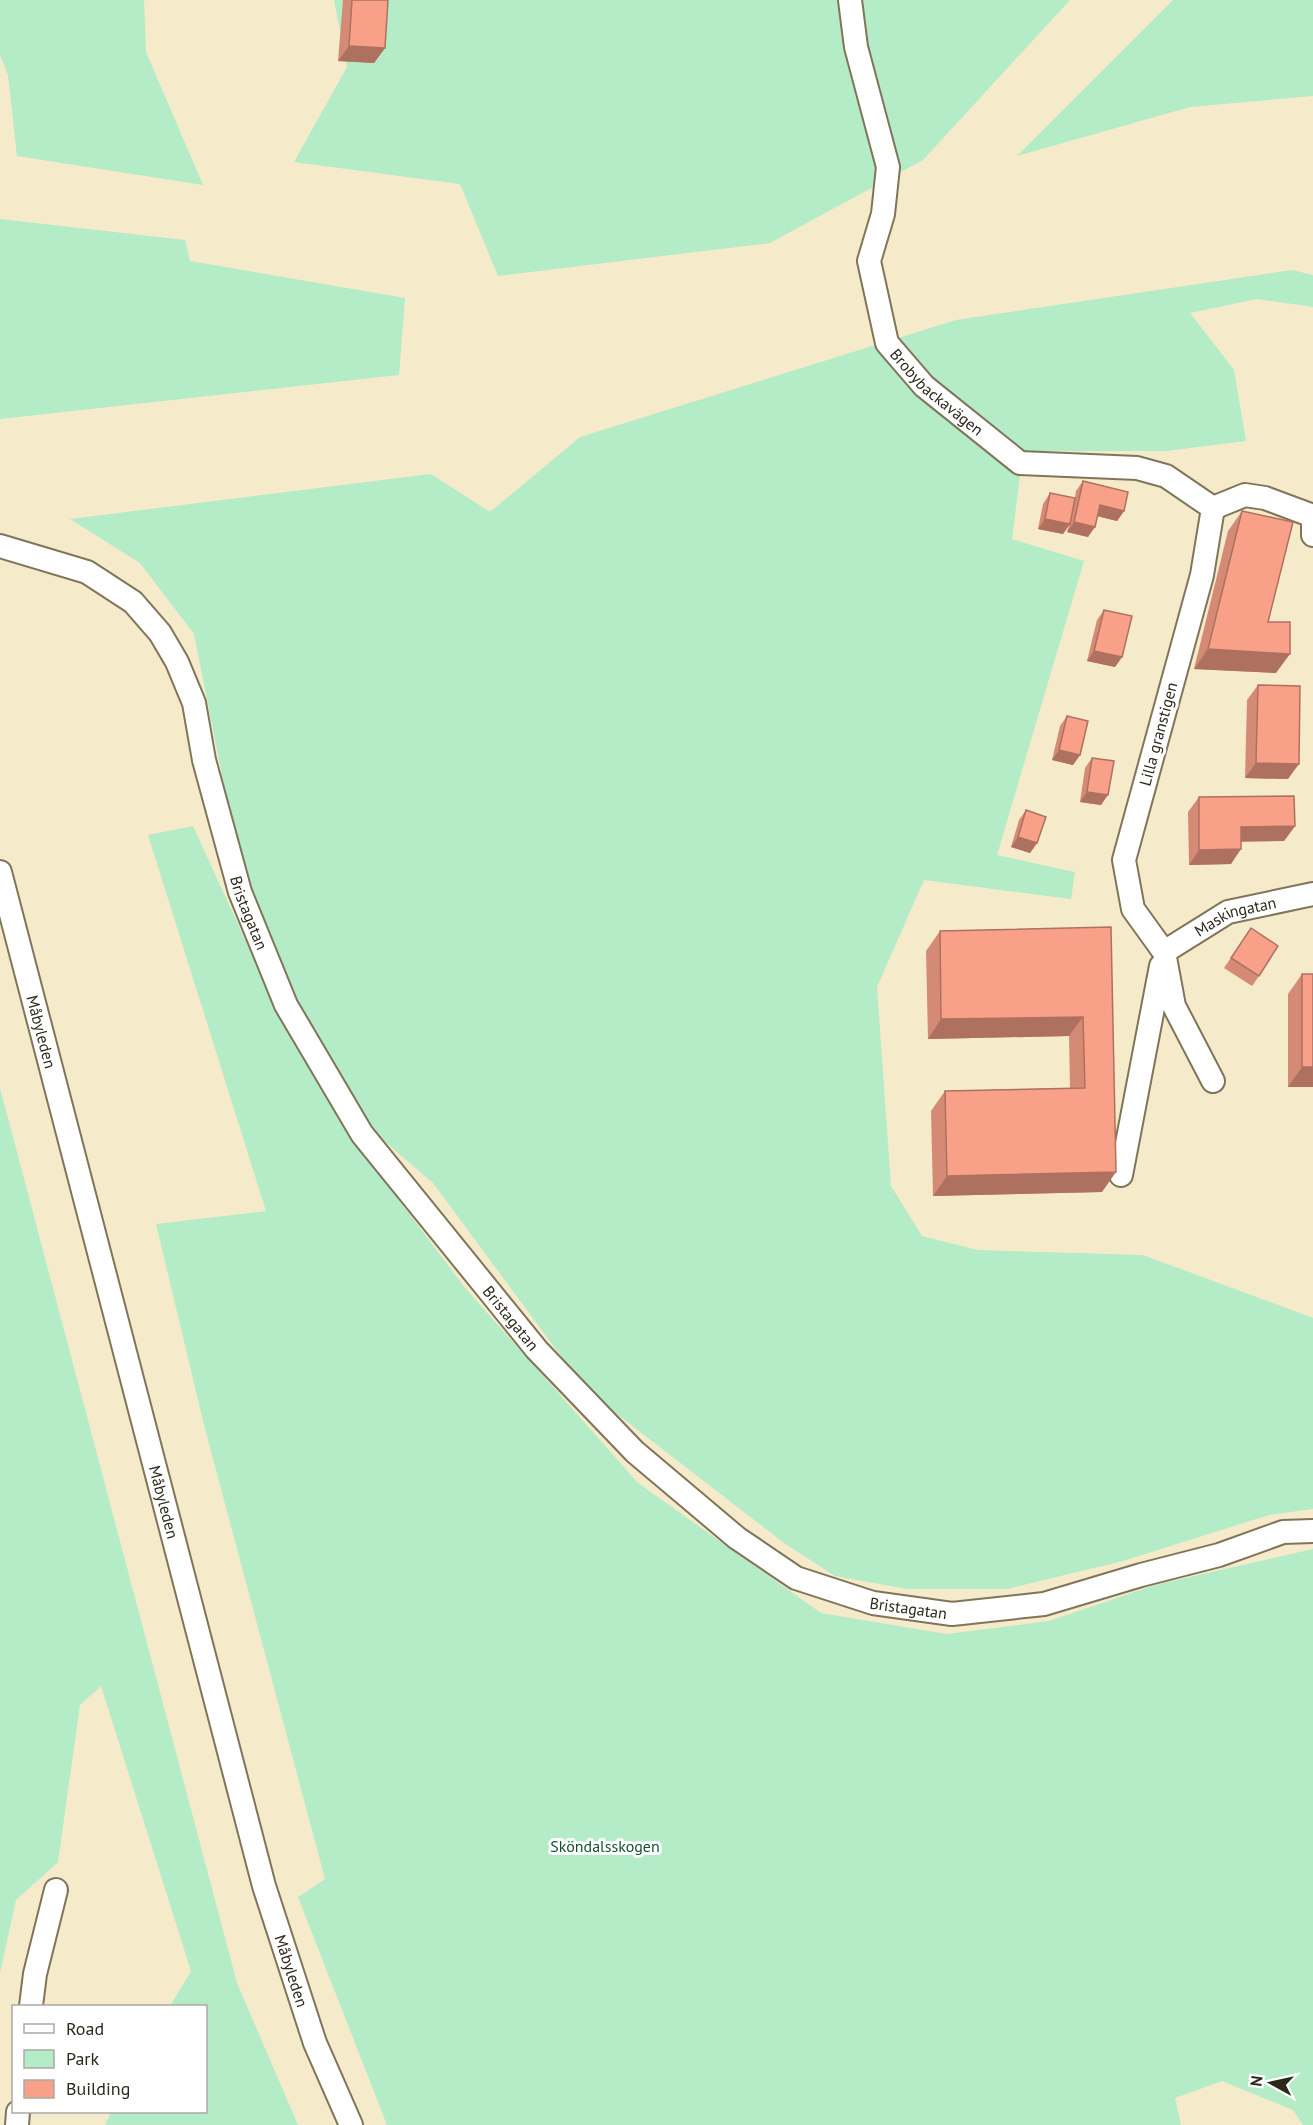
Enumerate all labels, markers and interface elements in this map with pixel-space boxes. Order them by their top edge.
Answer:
street label: Brobybackavägen [886,344,987,440]
street label: Lilla granstigen [1135,680,1181,788]
street label: Bristagatan [226,873,272,953]
street label: Maskingatan [1191,892,1278,941]
street label: Måbyleden [22,993,61,1070]
street label: Bristagatan [479,1281,543,1355]
street label: Måbyleden [145,1463,183,1541]
street label: Bristagatan [868,1593,948,1623]
park label: Sköndalsskogen [550,1836,660,1856]
street label: Måbyleden [270,1932,313,2010]
legend [12,2005,207,2113]
text: Road [66,2017,104,2040]
text: Park [66,2047,99,2070]
north arrow [1241,2053,1301,2113]
text: N [1246,2074,1267,2088]
text: Building [66,2077,130,2100]

